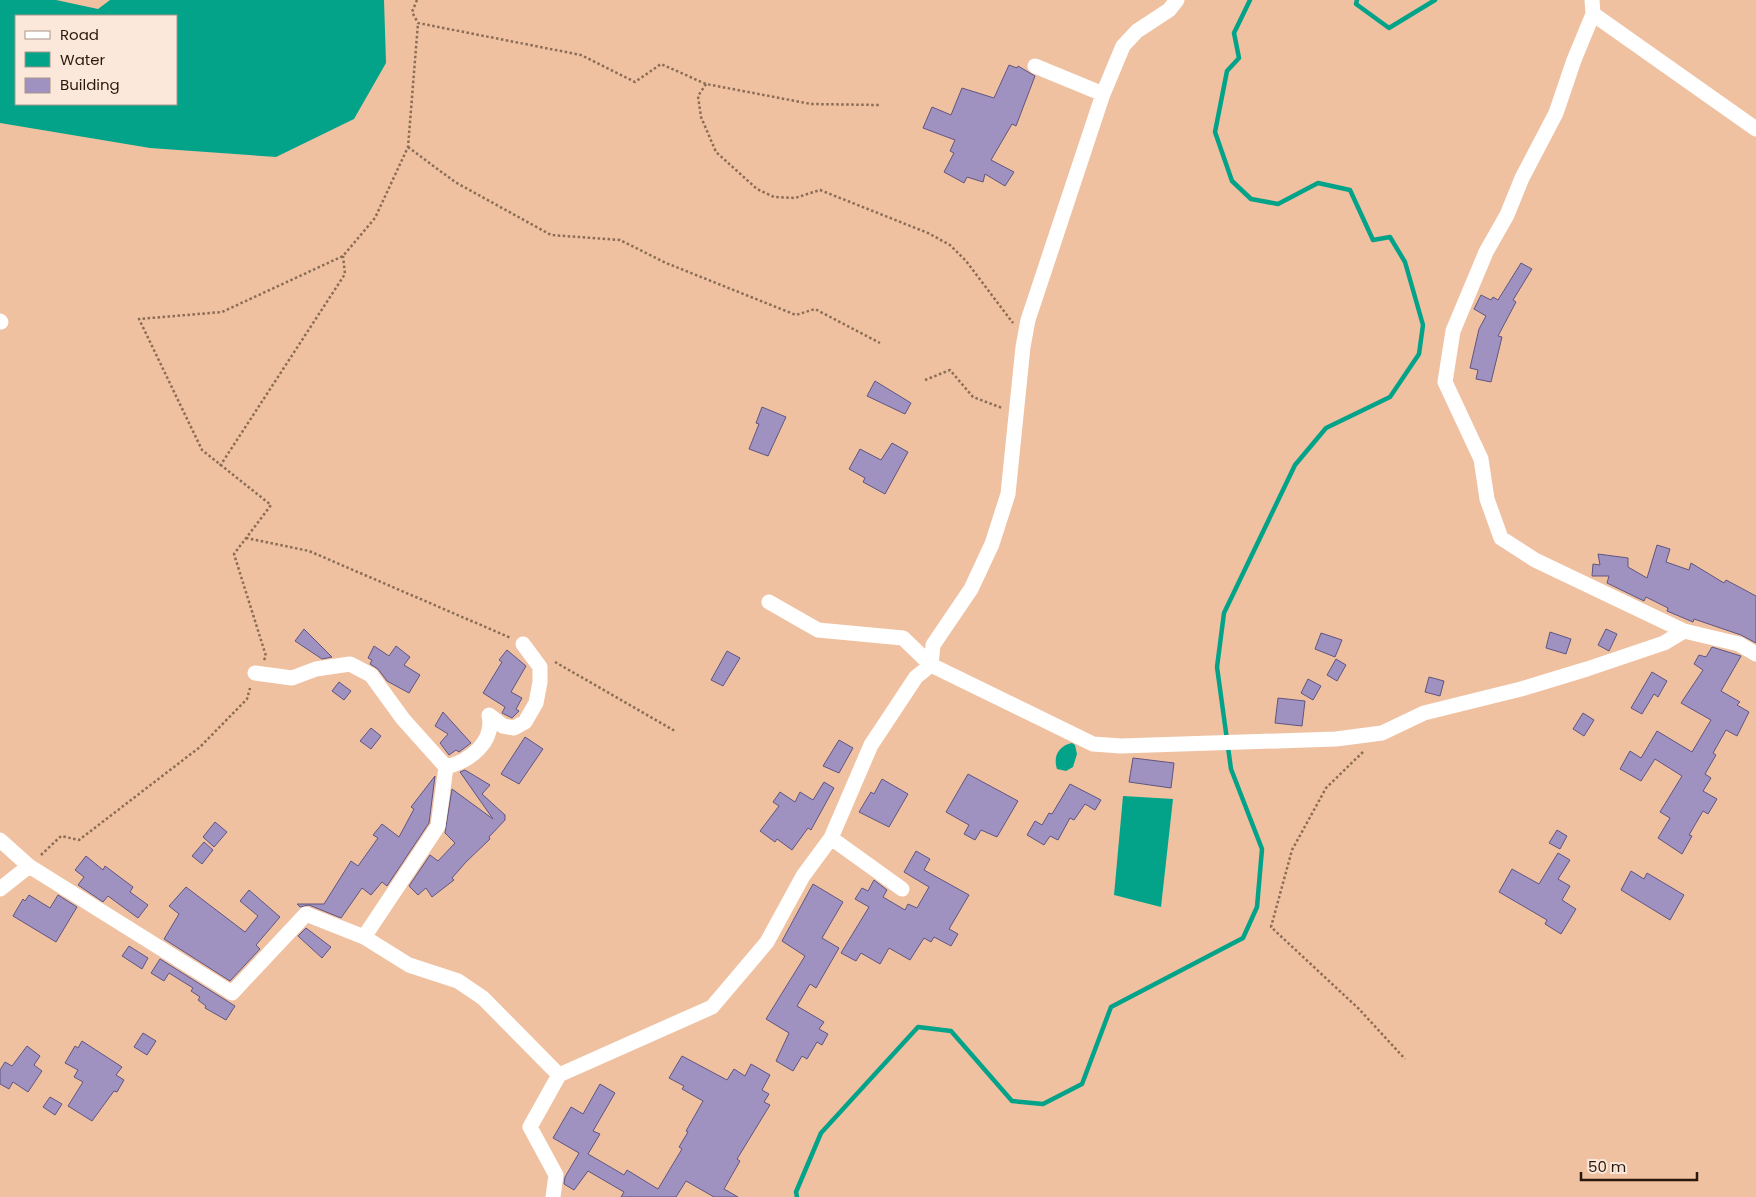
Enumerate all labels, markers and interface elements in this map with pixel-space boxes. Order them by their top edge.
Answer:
legend [15,15,178,105]
text: Road [60,24,99,45]
text: Water [60,49,106,70]
text: Building [60,74,120,95]
scale bar [1581,1150,1697,1182]
text: 50 m [1588,1156,1626,1177]

